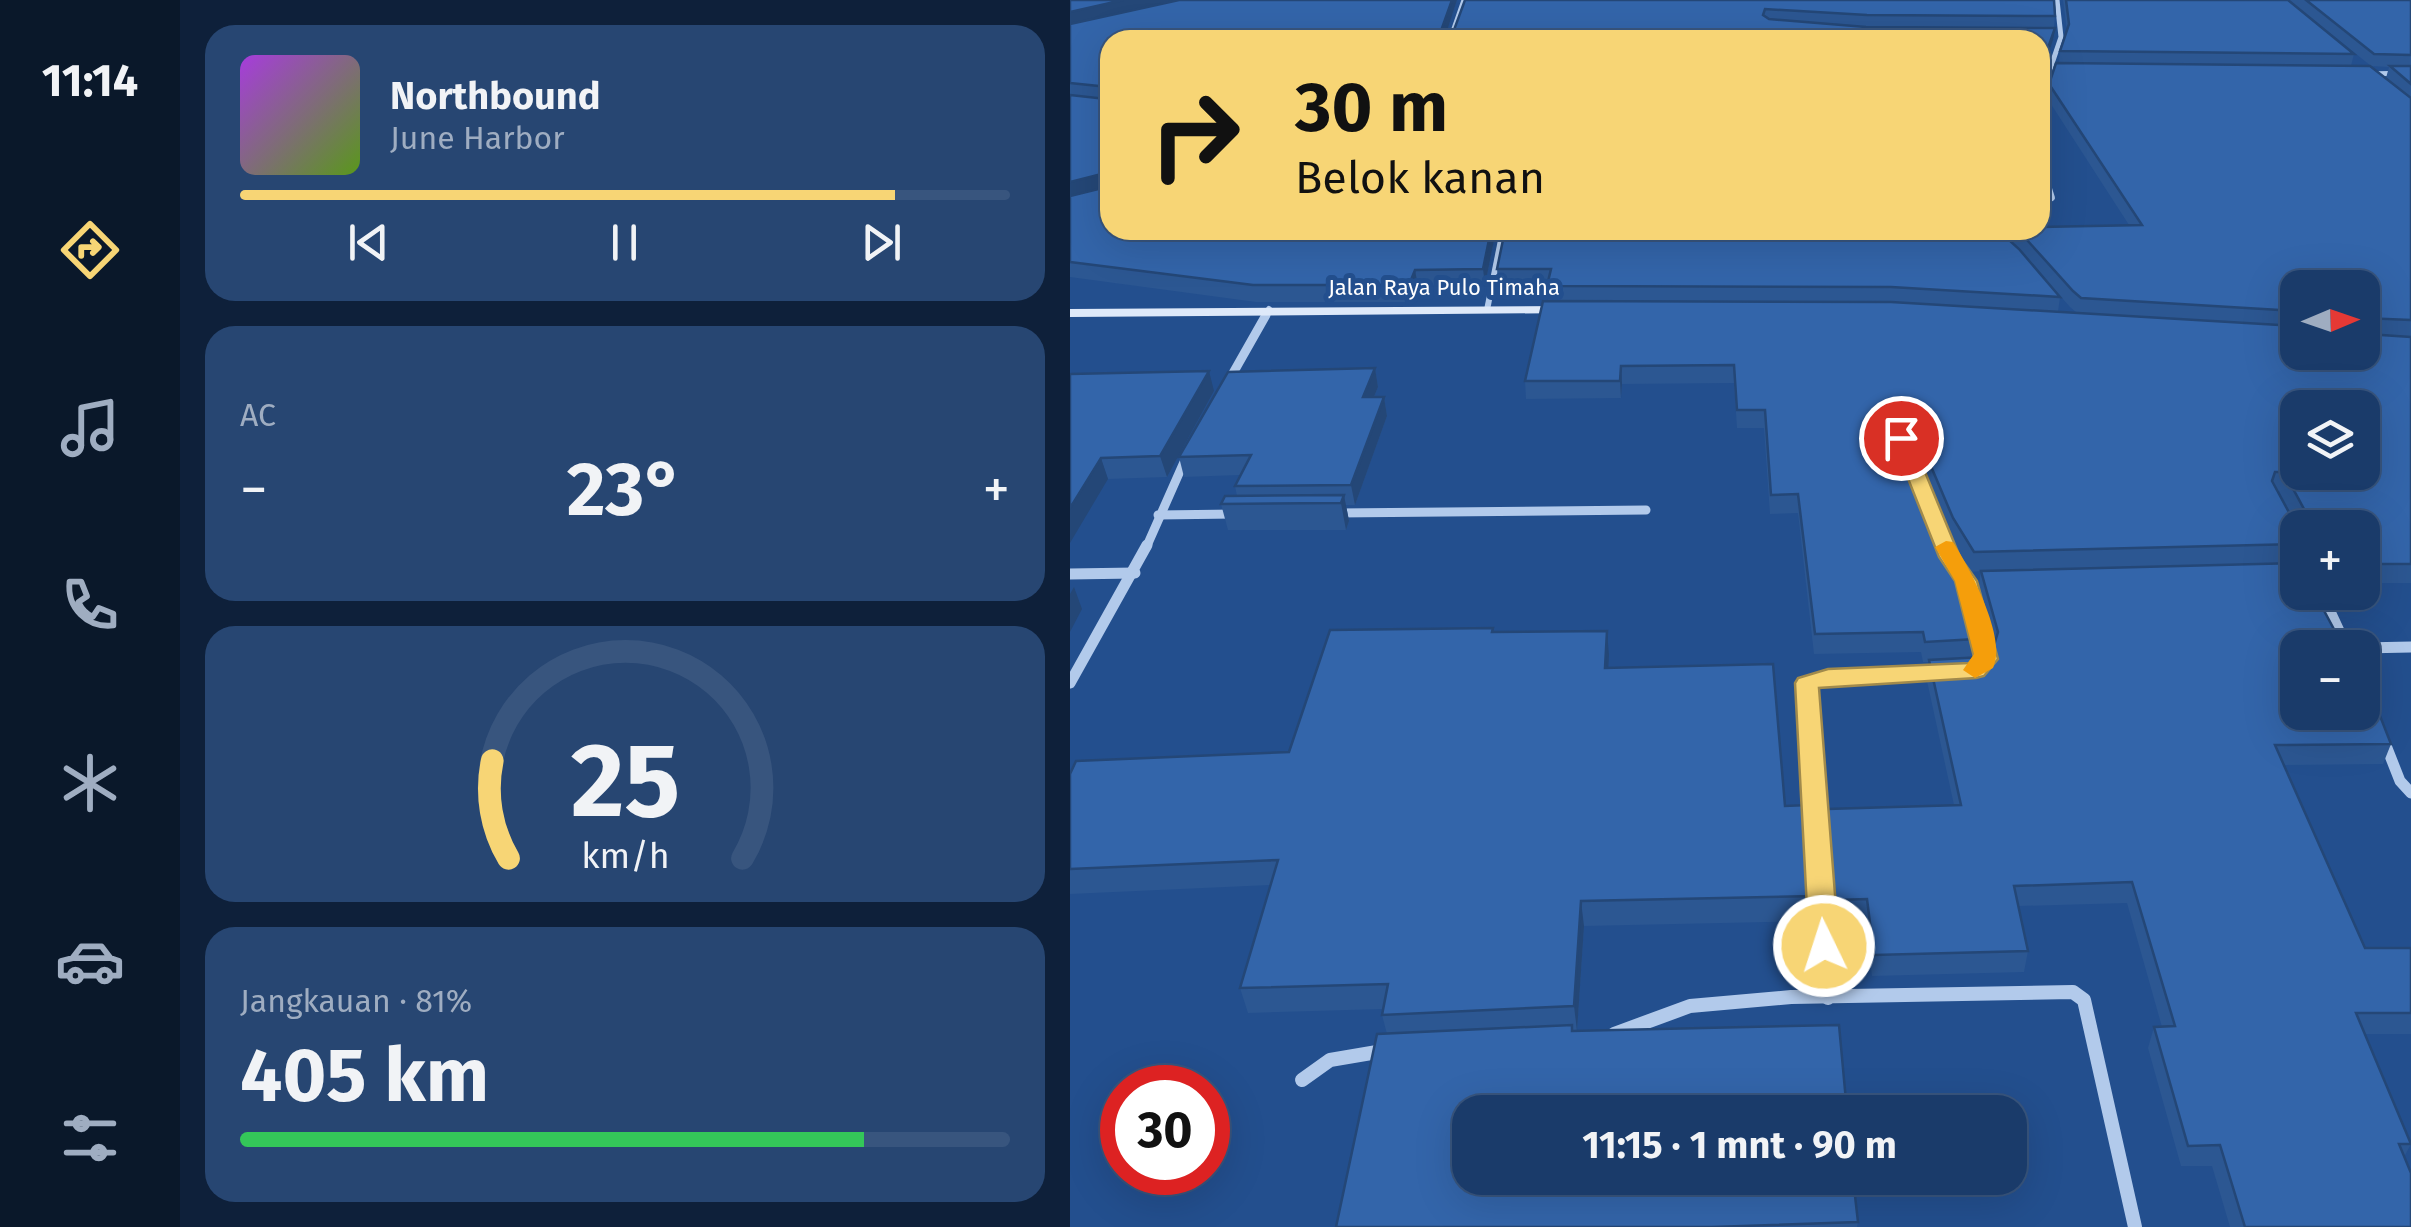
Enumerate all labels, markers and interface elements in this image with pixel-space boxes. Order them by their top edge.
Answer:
text: 11:14 [42,54,138,108]
text: 30 m [1295,66,1448,150]
icon: right [1130,70,1260,200]
text: Northbound [390,73,601,119]
text: June Harbor [390,119,565,157]
text: Belok kanan [1295,151,1545,205]
icon: directions [55,215,125,285]
icon: previous [341,215,396,270]
icon: pause [597,215,652,270]
icon: next [854,215,909,270]
north arrow [2280,270,2380,370]
map controls [2280,270,2380,730]
street label: Jalan Raya Pulo Timaha [1328,274,1560,301]
button: layers [2280,390,2380,490]
icon: music [55,393,125,463]
text: AC [240,396,276,434]
pin [1859,396,1944,481]
icon: arrive [1874,411,1929,466]
text: 23° [567,445,683,535]
text: − [240,457,268,523]
text: + [983,457,1010,523]
button: + [2280,510,2380,610]
icon: phone [55,570,125,640]
button: − [2280,630,2380,730]
text: 25 [570,719,680,844]
icon: climate [55,748,125,818]
text: km/h [581,835,669,877]
position arrow [1772,894,1876,998]
icon: car [55,926,125,996]
text: Jangkauan · 81% [240,982,472,1020]
text: 405 km [240,1031,489,1121]
speed limit sign: 30 [1100,1065,1230,1195]
icon: filters [55,1103,125,1173]
text: 11:15 · 1 mnt · 90 m [1582,1122,1897,1168]

